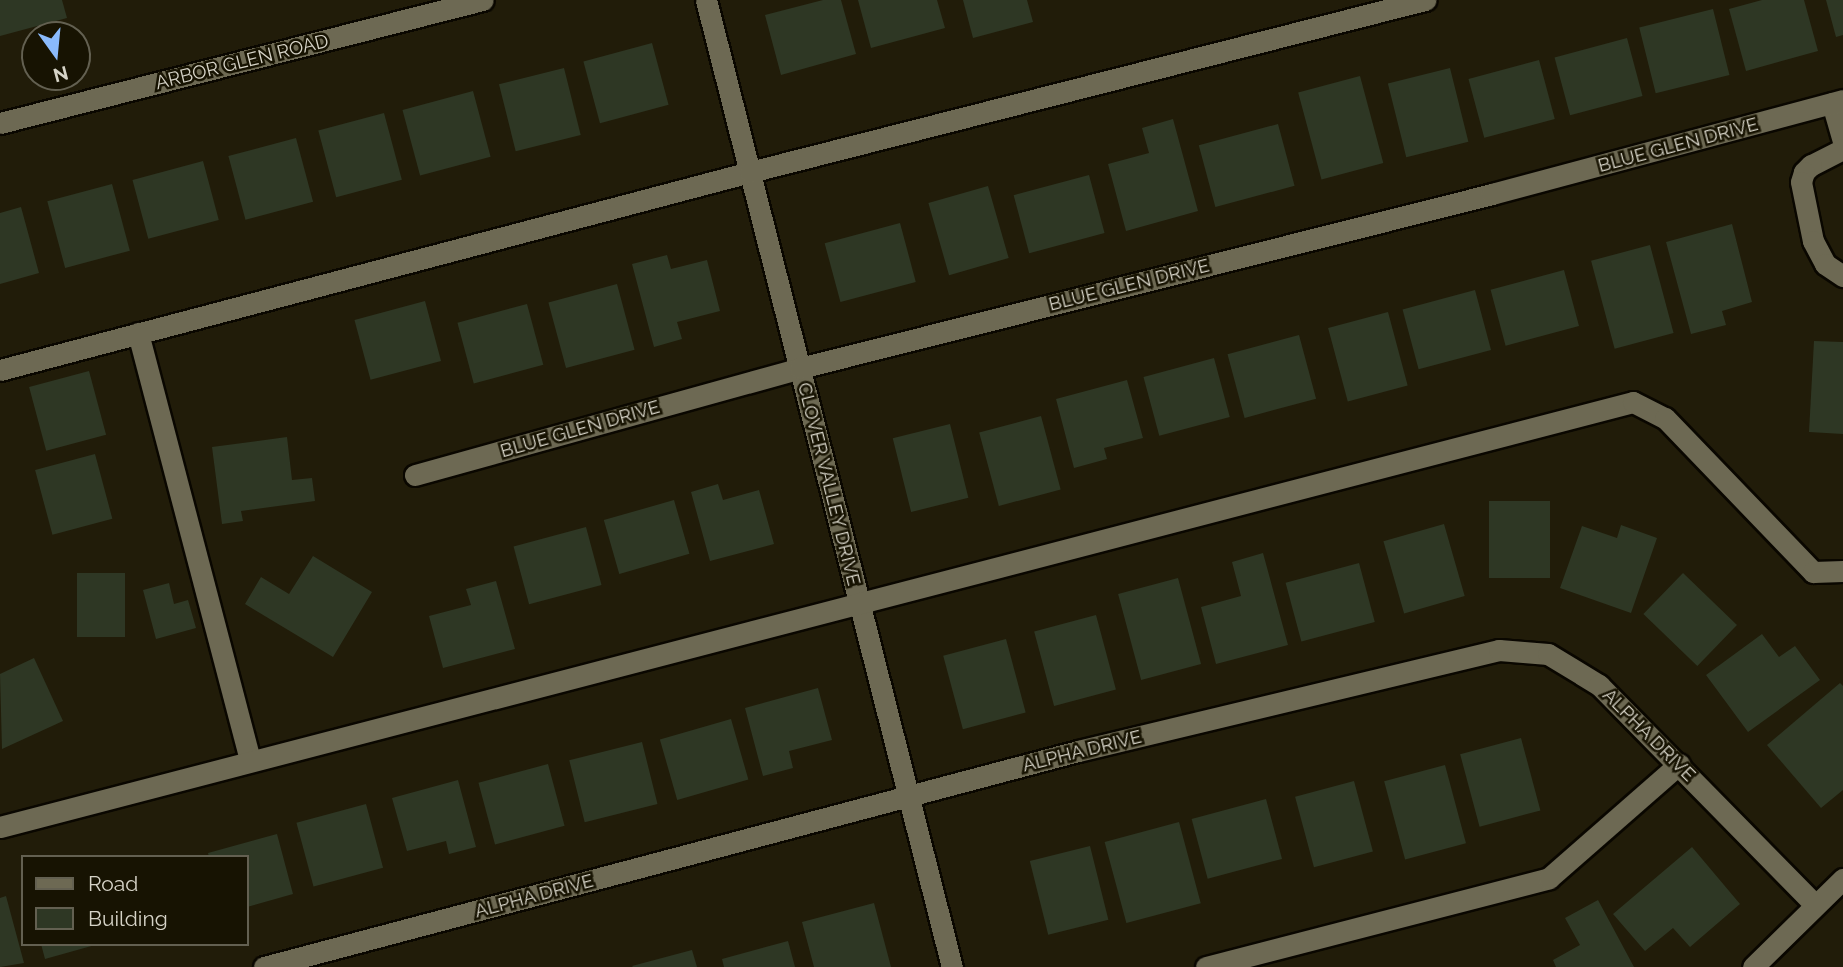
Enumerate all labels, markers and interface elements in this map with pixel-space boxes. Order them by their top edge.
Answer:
north arrow [21,21,91,91]
street label: ARBOR GLEN ROAD [153,29,331,95]
text: N [51,62,71,87]
street label: BLUE GLEN DRIVE [1595,113,1761,177]
street label: BLUE GLEN DRIVE [1046,254,1212,316]
street label: CLOVER VALLEY DRIVE [793,379,865,589]
street label: BLUE GLEN DRIVE [498,395,662,463]
street label: ALPHA DRIVE [1598,684,1700,786]
street label: ALPHA DRIVE [1020,725,1144,777]
legend [21,855,248,946]
street label: ALPHA DRIVE [472,869,596,923]
text: Road [88,871,138,896]
text: Building [88,906,168,931]

